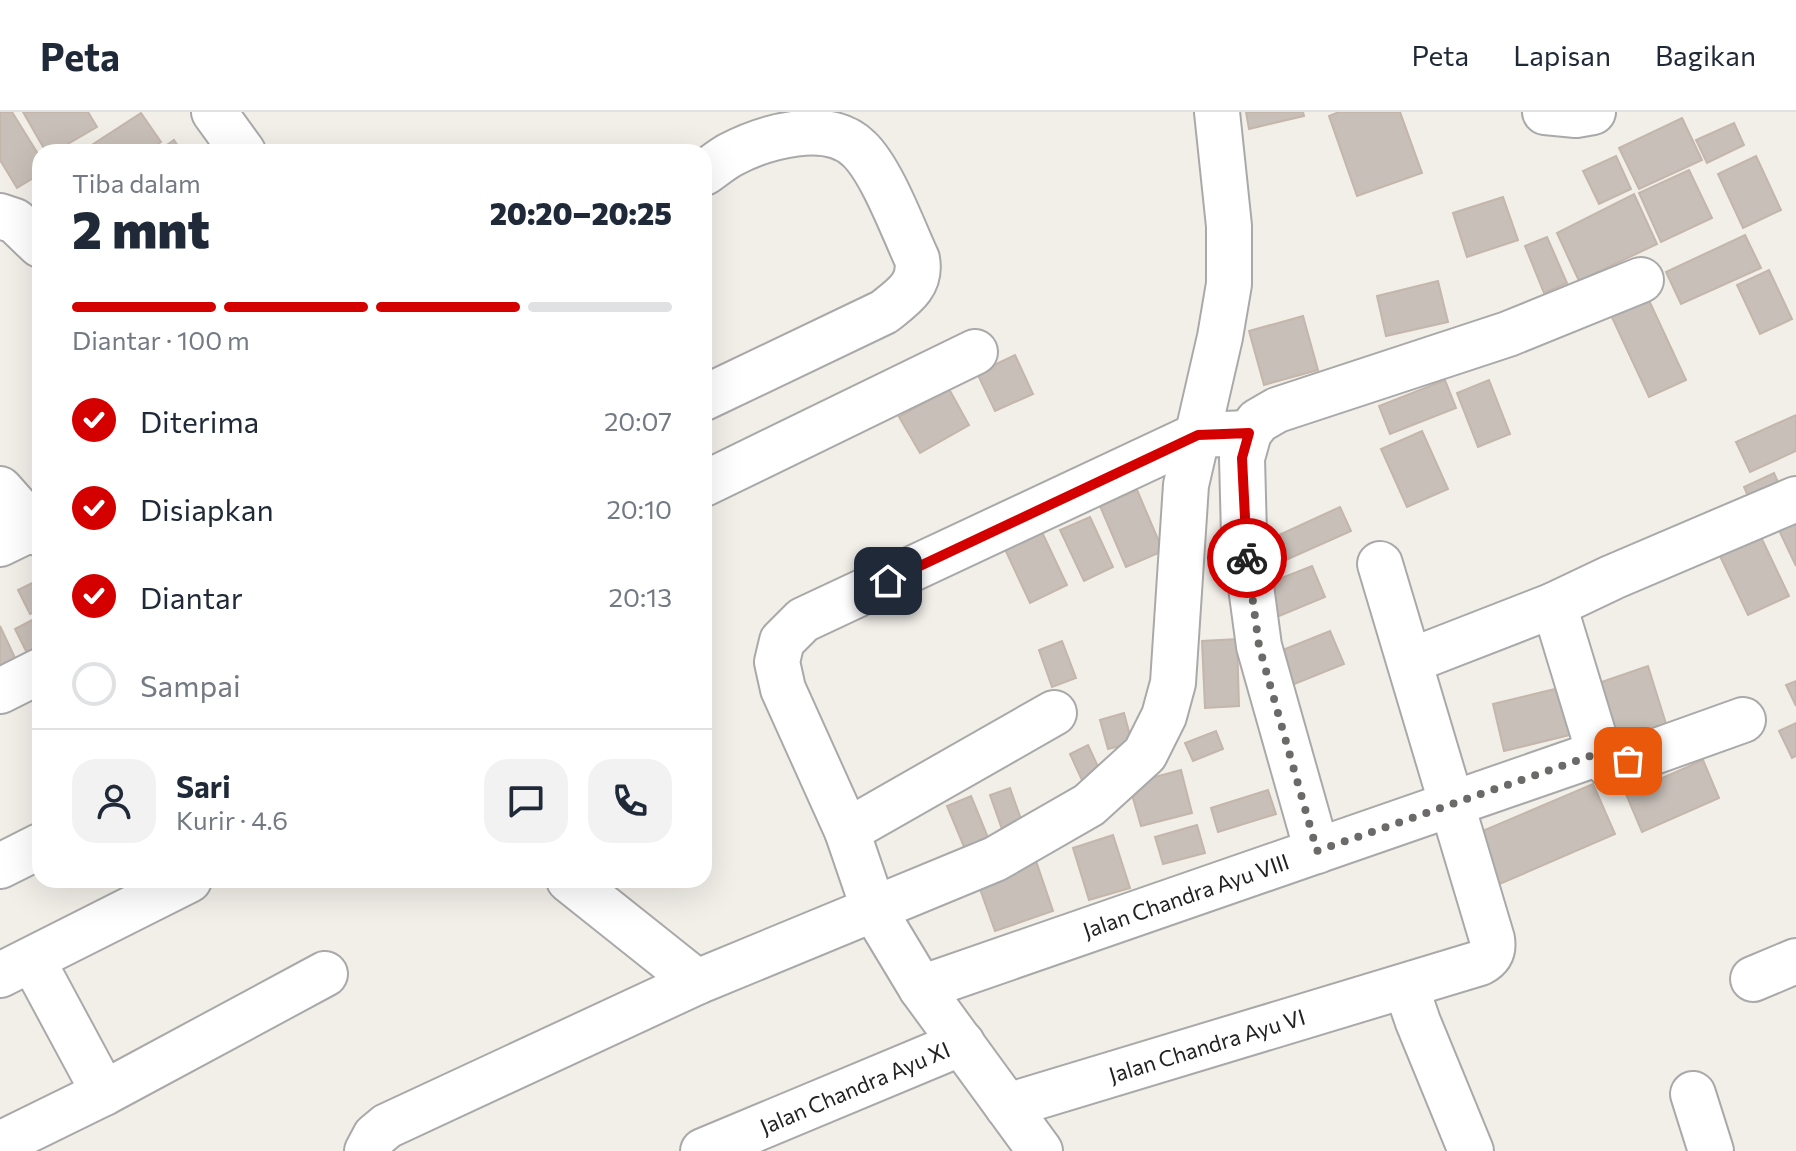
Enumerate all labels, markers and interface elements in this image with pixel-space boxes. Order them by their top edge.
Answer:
text: Peta [40,32,120,79]
text: Peta [1411,38,1469,72]
text: Lapisan [1513,38,1611,72]
text: Bagikan [1655,38,1756,72]
text: Tiba dalam [72,167,201,198]
text: 20:20–20:25 [490,194,672,231]
text: 2 mnt [72,196,210,260]
text: Diantar · 100 m [72,324,250,355]
icon: check [72,398,116,442]
text: Diterima [140,402,259,439]
text: 20:07 [604,405,672,436]
icon: check [72,486,116,530]
text: Disiapkan [140,490,274,527]
text: 20:10 [606,493,672,524]
courier [1207,518,1287,598]
icon: bike [1225,536,1269,580]
pin [854,547,922,615]
icon: home [866,559,910,603]
icon: check [72,574,116,618]
text: Diantar [140,578,243,615]
text: 20:13 [609,581,672,612]
text: Sampai [140,666,241,703]
pin [1594,727,1662,795]
icon: bag [1606,739,1650,783]
button: person [72,759,156,843]
button: chat [484,759,568,843]
button: phone [588,759,672,843]
text: Sari [176,767,231,804]
text: Kurir · 4.6 [176,804,288,835]
street label: Jalan Chandra Ayu VIII [1079,848,1293,944]
street label: Jalan Chandra Ayu VI [1105,1003,1308,1088]
street label: Jalan Chandra Ayu XI [756,1035,954,1140]

